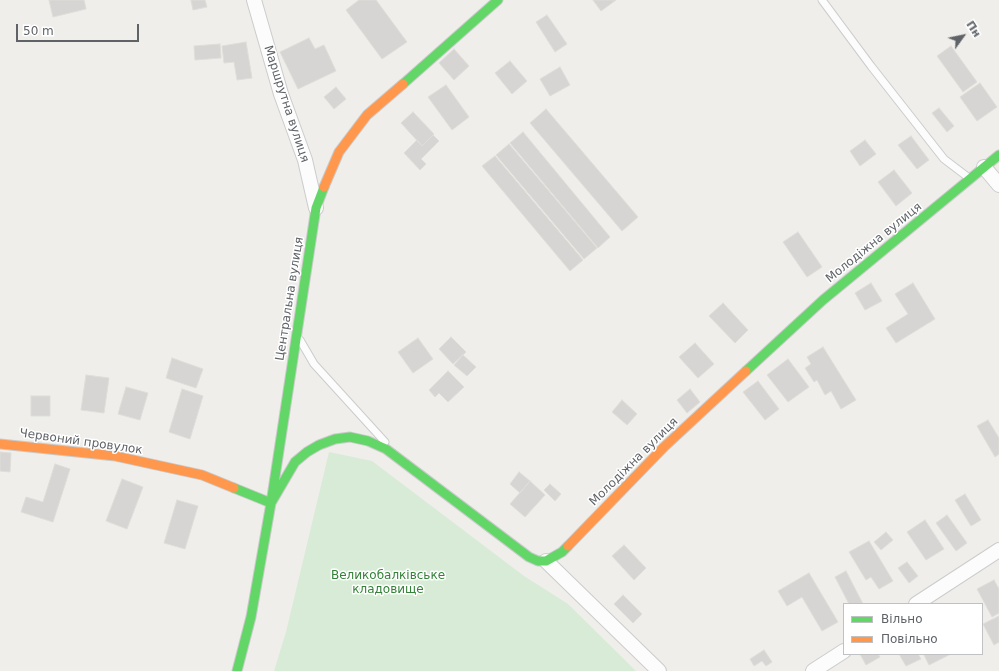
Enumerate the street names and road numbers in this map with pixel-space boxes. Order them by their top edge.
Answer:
street label: Маршрутна вулиця [260,44,312,164]
street label: Молодіжна вулиця [823,200,925,286]
street label: Центральна вулиця [273,236,307,362]
street label: Молодіжна вулиця [587,415,681,509]
street label: Червоний провулок [19,426,143,458]

